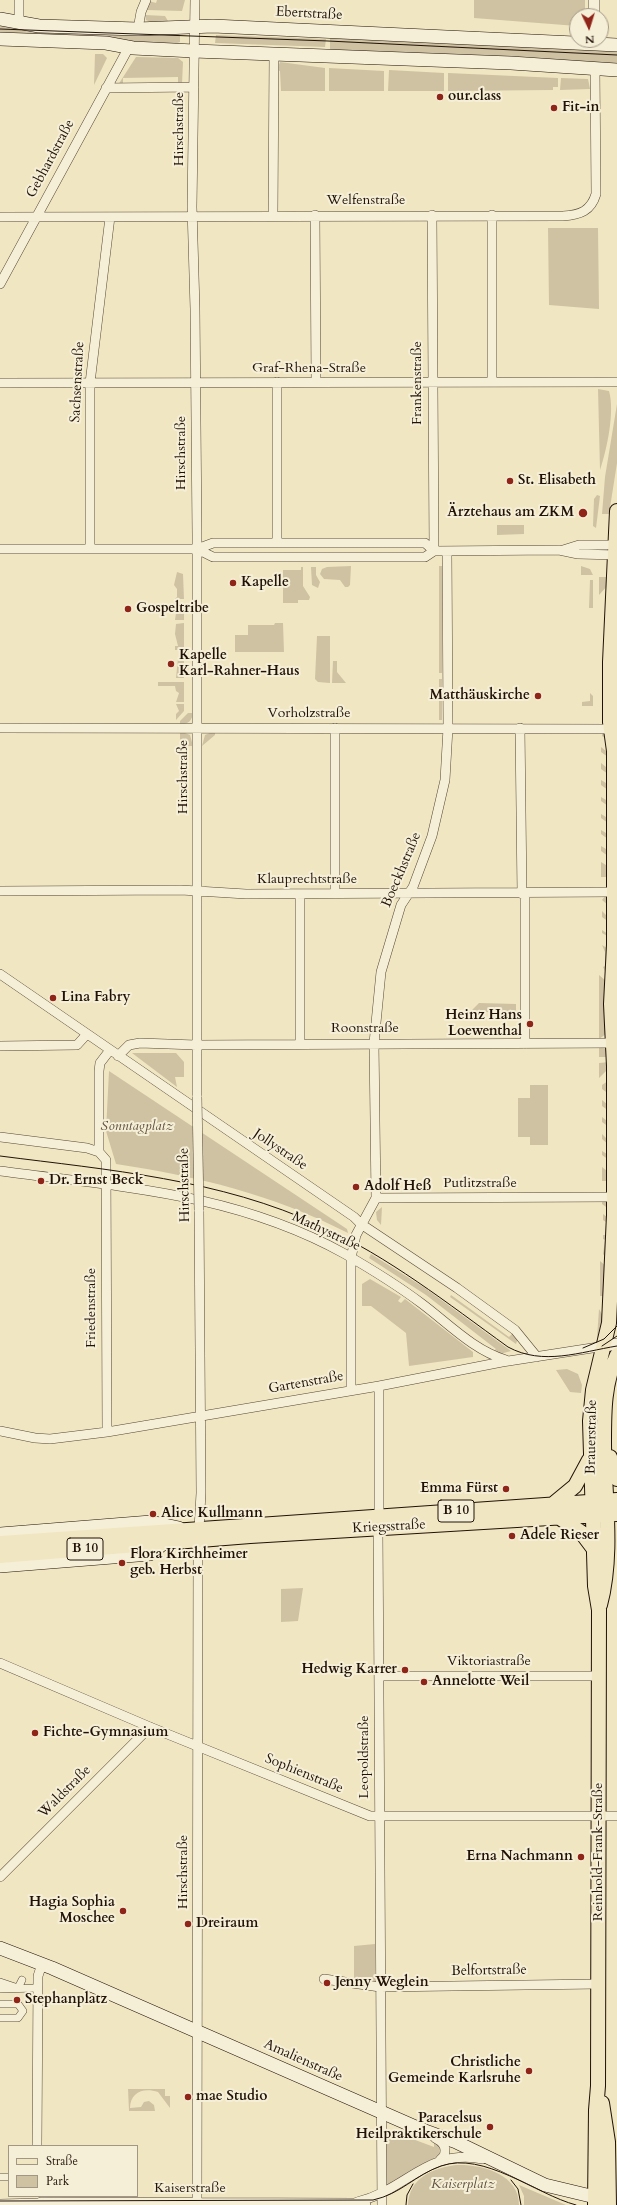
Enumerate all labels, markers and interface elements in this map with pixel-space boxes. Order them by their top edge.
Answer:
street label: Ebertstraße [275,4,343,24]
north arrow [569,8,609,48]
text: N [585,32,595,47]
place label: our.class [448,89,501,105]
street label: Hirschstraße [172,92,188,166]
marker: our.class [435,92,445,102]
place label: Fit-in [562,100,599,116]
marker: Fit-in [549,103,559,113]
street label: Gebhardstraße [23,117,79,201]
street label: Welfenstraße [327,193,405,209]
street label: Sachsenstraße [67,341,89,423]
street label: Frankenstraße [410,341,426,425]
street label: Graf-Rhena-Straße [252,361,366,377]
street label: Hirschstraße [174,416,190,490]
place label: St. Elisabeth [518,473,596,489]
marker: St. Elisabeth [505,476,515,486]
place label: Ärztehaus am ZKM [447,505,574,521]
marker: Ärztehaus am ZKM [577,507,589,519]
place label: Kapelle [241,575,289,591]
marker: Kapelle [228,578,238,588]
place label: Gospeltribe [136,601,209,617]
marker: Gospeltribe [123,604,133,614]
place label: Kapelle Karl-Rahner-Haus [179,648,299,680]
marker: Kapelle Karl-Rahner-Haus [166,659,176,669]
place label: Matthäuskirche [430,688,530,704]
marker: Matthäuskirche [533,691,543,701]
street label: Vorholzstraße [268,706,350,722]
street label: Hirschstraße [176,740,192,814]
street label: Boeckhstraße [379,830,425,910]
street label: Klauprechtstraße [257,872,357,888]
place label: Lina Fabry [61,990,130,1006]
marker: Lina Fabry [48,993,58,1003]
place label: Heinz Hans Loewenthal [445,1008,522,1040]
marker: Heinz Hans Loewenthal [525,1019,535,1029]
street label: Roonstraße [331,1021,399,1037]
park label: Sonntagplatz [101,1119,173,1135]
street label: Jollystraße [250,1126,310,1174]
street label: Hirschstraße [176,1148,194,1222]
place label: Dr. Ernst Beck [49,1173,143,1189]
marker: Dr. Ernst Beck [36,1176,46,1186]
street label: Putlitzstraße [443,1176,517,1192]
place label: Adolf Heß [364,1179,431,1195]
marker: Adolf Heß [351,1182,361,1192]
street label: Mathystraße [289,1209,363,1255]
street label: Friedenstraße [84,1268,100,1348]
street label: Gartenstraße [267,1368,345,1398]
street label: Brauerstraße [583,1399,601,1475]
place label: Emma Fürst [420,1481,498,1497]
marker: Emma Fürst [501,1484,511,1494]
road number: B 10 [438,1500,474,1522]
place label: Alice Kullmann [161,1506,263,1522]
marker: Alice Kullmann [148,1509,158,1519]
street label: Kriegsstraße [352,1517,426,1537]
place label: Adele Rieser [520,1528,599,1544]
marker: Adele Rieser [507,1531,517,1541]
road number: B 10 [67,1538,103,1560]
place label: Flora Kirchheimer geb. Herbst [130,1547,248,1580]
marker: Flora Kirchheimer geb. Herbst [117,1558,127,1568]
street label: Viktoriastraße [447,1654,531,1670]
place label: Hedwig Karrer [301,1662,397,1678]
marker: Hedwig Karrer [400,1665,410,1675]
place label: Annelotte Weil [432,1674,529,1690]
marker: Annelotte Weil [419,1677,429,1687]
street label: Leopoldstraße [357,1715,373,1799]
place label: Fichte-Gymnasium [43,1725,168,1741]
marker: Fichte-Gymnasium [30,1728,40,1738]
street label: Sophienstraße [262,1751,346,1797]
street label: Waldstraße [35,1762,95,1822]
street label: Reinhold-Frank-Straße [591,1783,607,1921]
street label: Hirschstraße [176,1835,192,1909]
place label: Erna Nachmann [466,1849,573,1865]
marker: Erna Nachmann [576,1852,586,1862]
place label: Hagia Sophia Moschee [29,1895,115,1928]
marker: Hagia Sophia Moschee [118,1906,128,1916]
place label: Dreiraum [196,1916,258,1932]
marker: Dreiraum [183,1919,193,1929]
street label: Belfortstraße [451,1962,527,1980]
place label: Jenny Weglein [335,1975,429,1991]
marker: Jenny Weglein [322,1978,332,1988]
place label: Stephanplatz [25,1992,107,2008]
marker: Stephanplatz [12,1995,22,2005]
street label: Amalienstraße [261,2036,345,2086]
place label: Christliche Gemeinde Karlsruhe [388,2055,521,2088]
marker: Christliche Gemeinde Karlsruhe [524,2066,534,2076]
place label: mae Studio [196,2089,267,2105]
marker: mae Studio [183,2092,193,2102]
place label: Paracelsus Heilpraktikerschule [356,2111,482,2144]
marker: Paracelsus Heilpraktikerschule [485,2122,495,2132]
legend [8,2145,138,2197]
text: Straße [46,2153,78,2169]
text: Park [46,2173,69,2189]
park label: Kaiserplatz [431,2177,495,2193]
street label: Kaiserstraße [154,2181,226,2197]

